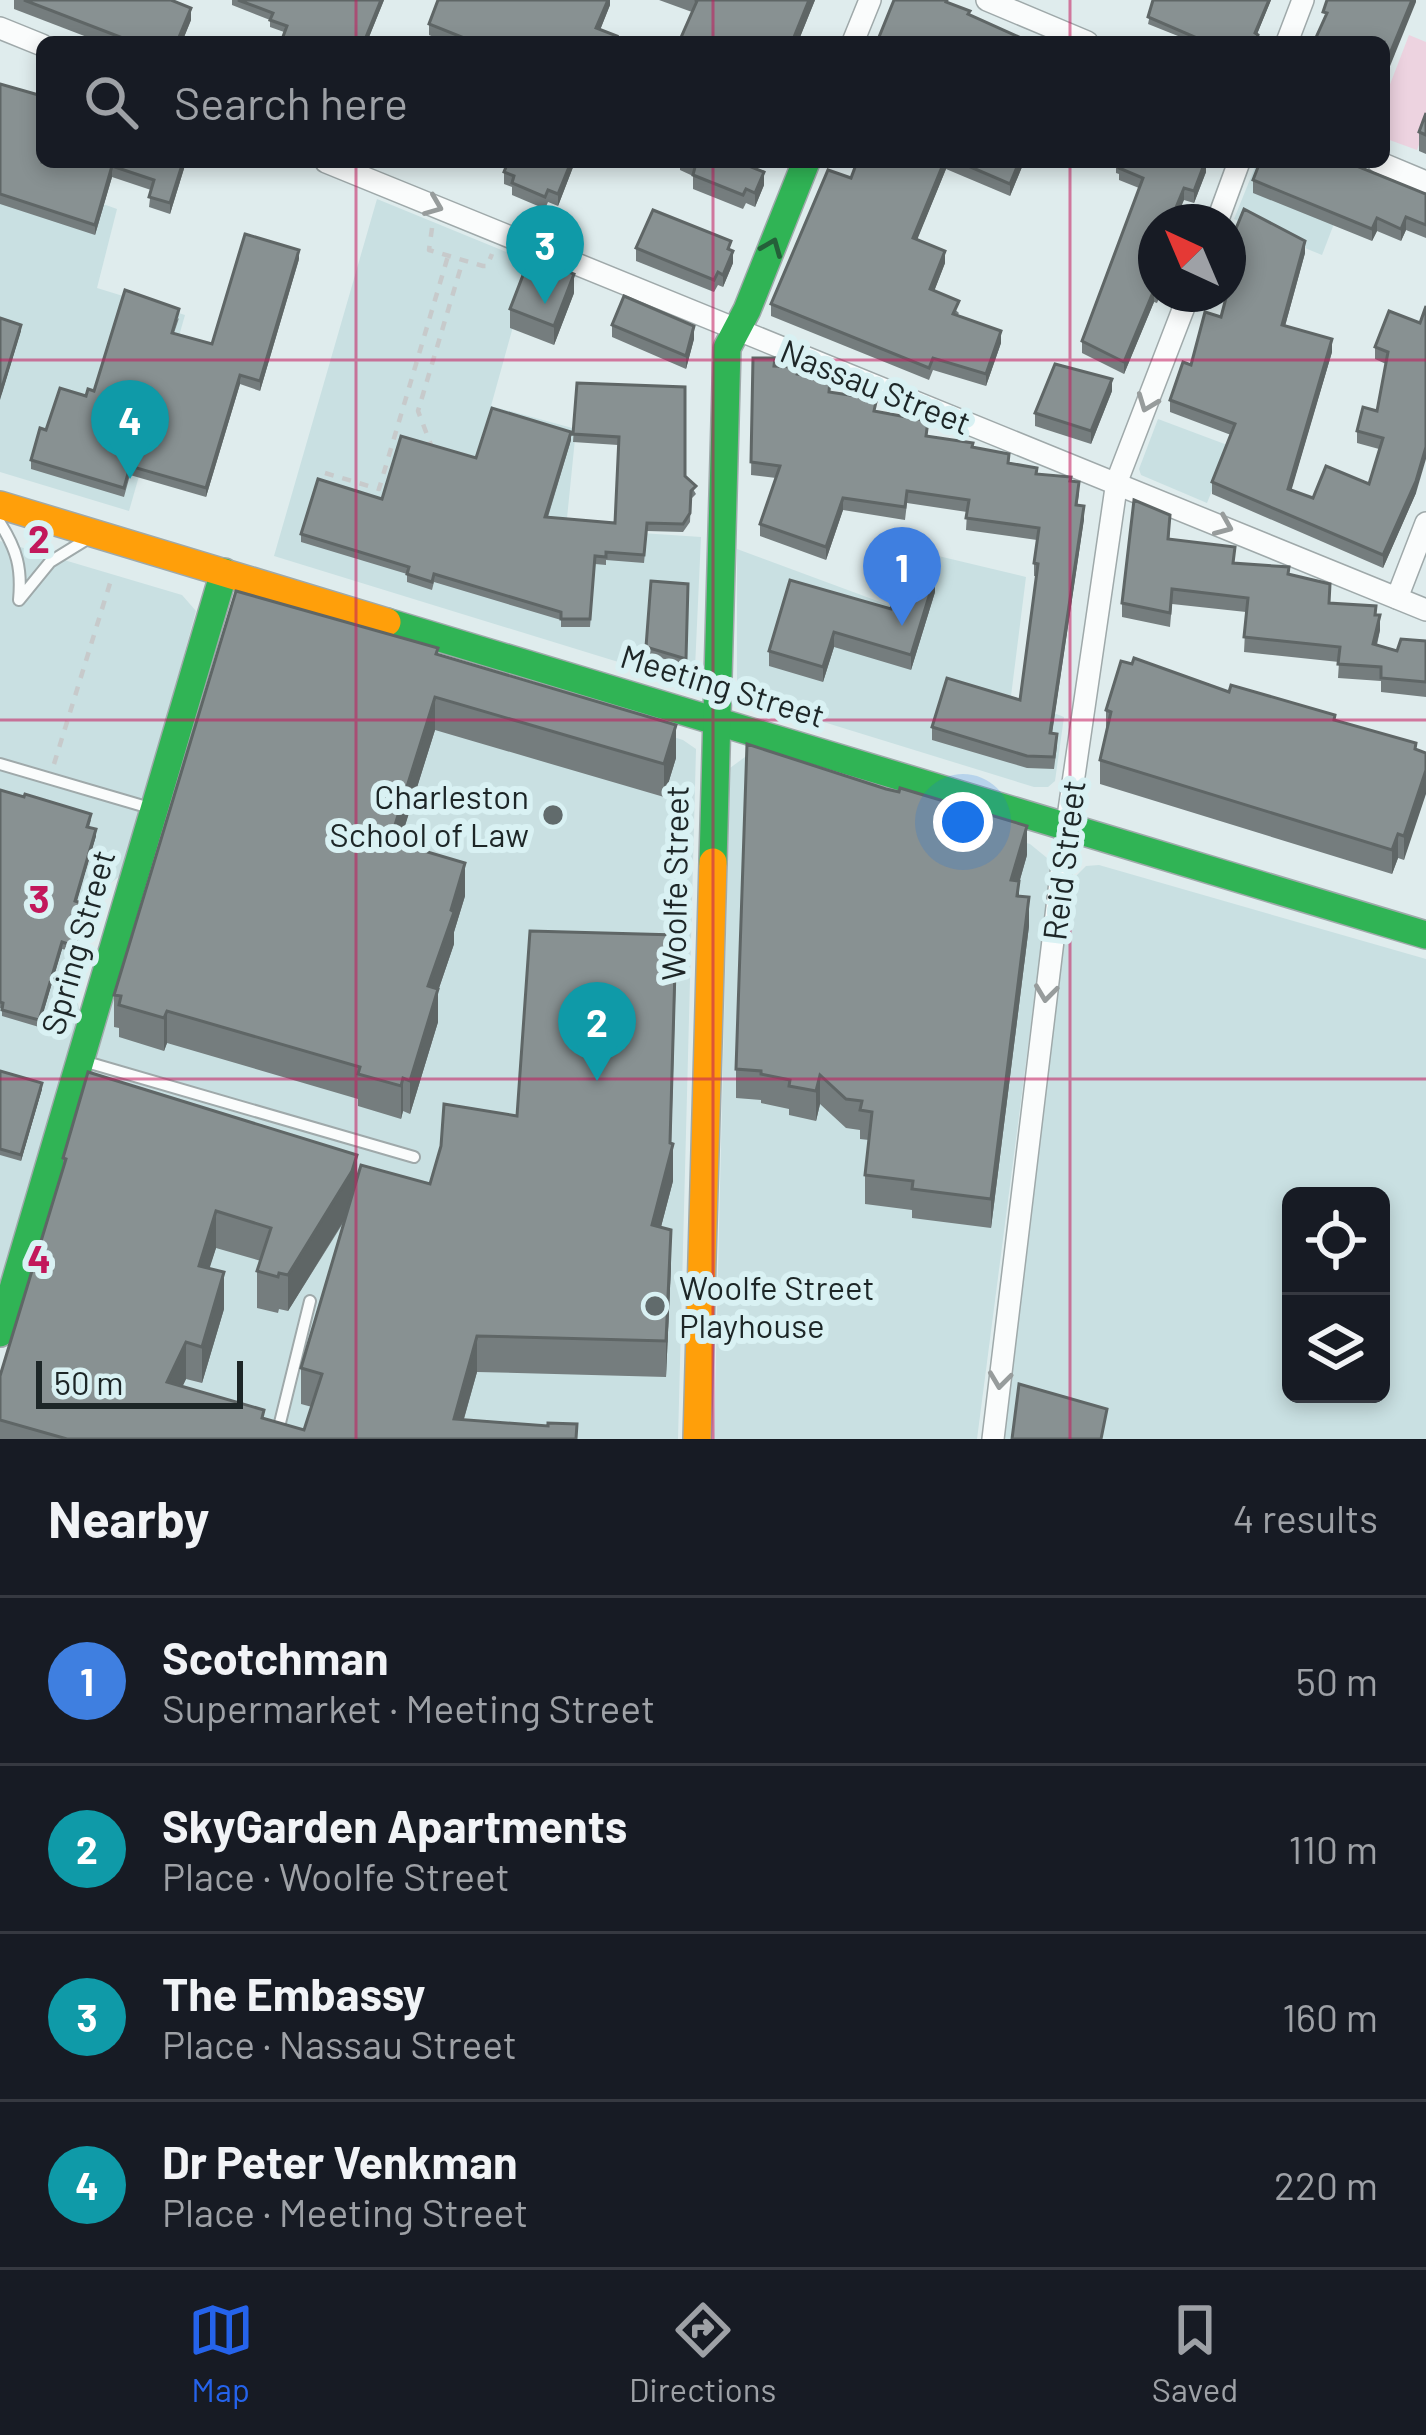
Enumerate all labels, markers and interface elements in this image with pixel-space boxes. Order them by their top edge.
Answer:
search box [36,36,1390,168]
icon: search [78,69,144,135]
text: Search here [174,75,408,129]
one-way arrow [422,192,443,216]
north arrow [1138,204,1246,312]
pin: 3 [506,205,584,304]
one-way arrow [758,237,782,258]
street label: Nassau Street [775,330,977,442]
pin: 4 [91,380,169,479]
one-way arrow [1137,392,1161,413]
one-way arrow [1211,511,1233,535]
text: 2 [28,514,50,561]
pin: 1 [863,527,941,626]
street label: Meeting Street [616,635,830,735]
place label: Charleston School of Law [330,776,529,854]
street label: Reid Street [1033,778,1093,942]
street label: Woolfe Street [652,785,696,981]
your location [933,792,993,852]
marker: Charleston School of Law [540,802,566,828]
street label: Spring Street [32,845,122,1039]
text: 3 [28,874,50,921]
pin: 2 [558,982,636,1081]
one-way arrow [1034,983,1060,1003]
map controls [1282,1187,1390,1403]
button: locate [1282,1187,1390,1295]
text: 4 [27,1234,51,1281]
place label: Woolfe Street Playhouse [679,1267,874,1345]
marker: Woolfe Street Playhouse [642,1293,668,1319]
button: layers [1282,1295,1390,1403]
scale bar [36,1355,243,1408]
text: 50 m [54,1362,124,1402]
one-way arrow [988,1370,1014,1390]
text: Nearby [48,1487,209,1548]
text: 4 results [1233,1494,1378,1541]
text: Scotchman [162,1630,389,1684]
text: 1 [80,1657,94,1704]
text: 50 m [1296,1657,1378,1704]
text: Supermarket · Meeting Street [162,1684,655,1731]
text: SkyGarden Apartments [162,1798,627,1852]
text: 2 [76,1825,98,1872]
text: 110 m [1288,1825,1378,1872]
text: Place · Woolfe Street [162,1852,510,1899]
text: The Embassy [162,1966,425,2020]
text: 3 [76,1993,98,2040]
text: 160 m [1282,1993,1378,2040]
text: Place · Nassau Street [162,2020,517,2067]
text: Dr Peter Venkman [162,2134,518,2188]
text: 4 [75,2161,99,2208]
text: 220 m [1274,2161,1378,2208]
text: Place · Meeting Street [162,2188,528,2235]
tab: Map [188,2297,254,2409]
tab: Directions [629,2297,776,2409]
tab: Saved [1152,2297,1238,2409]

